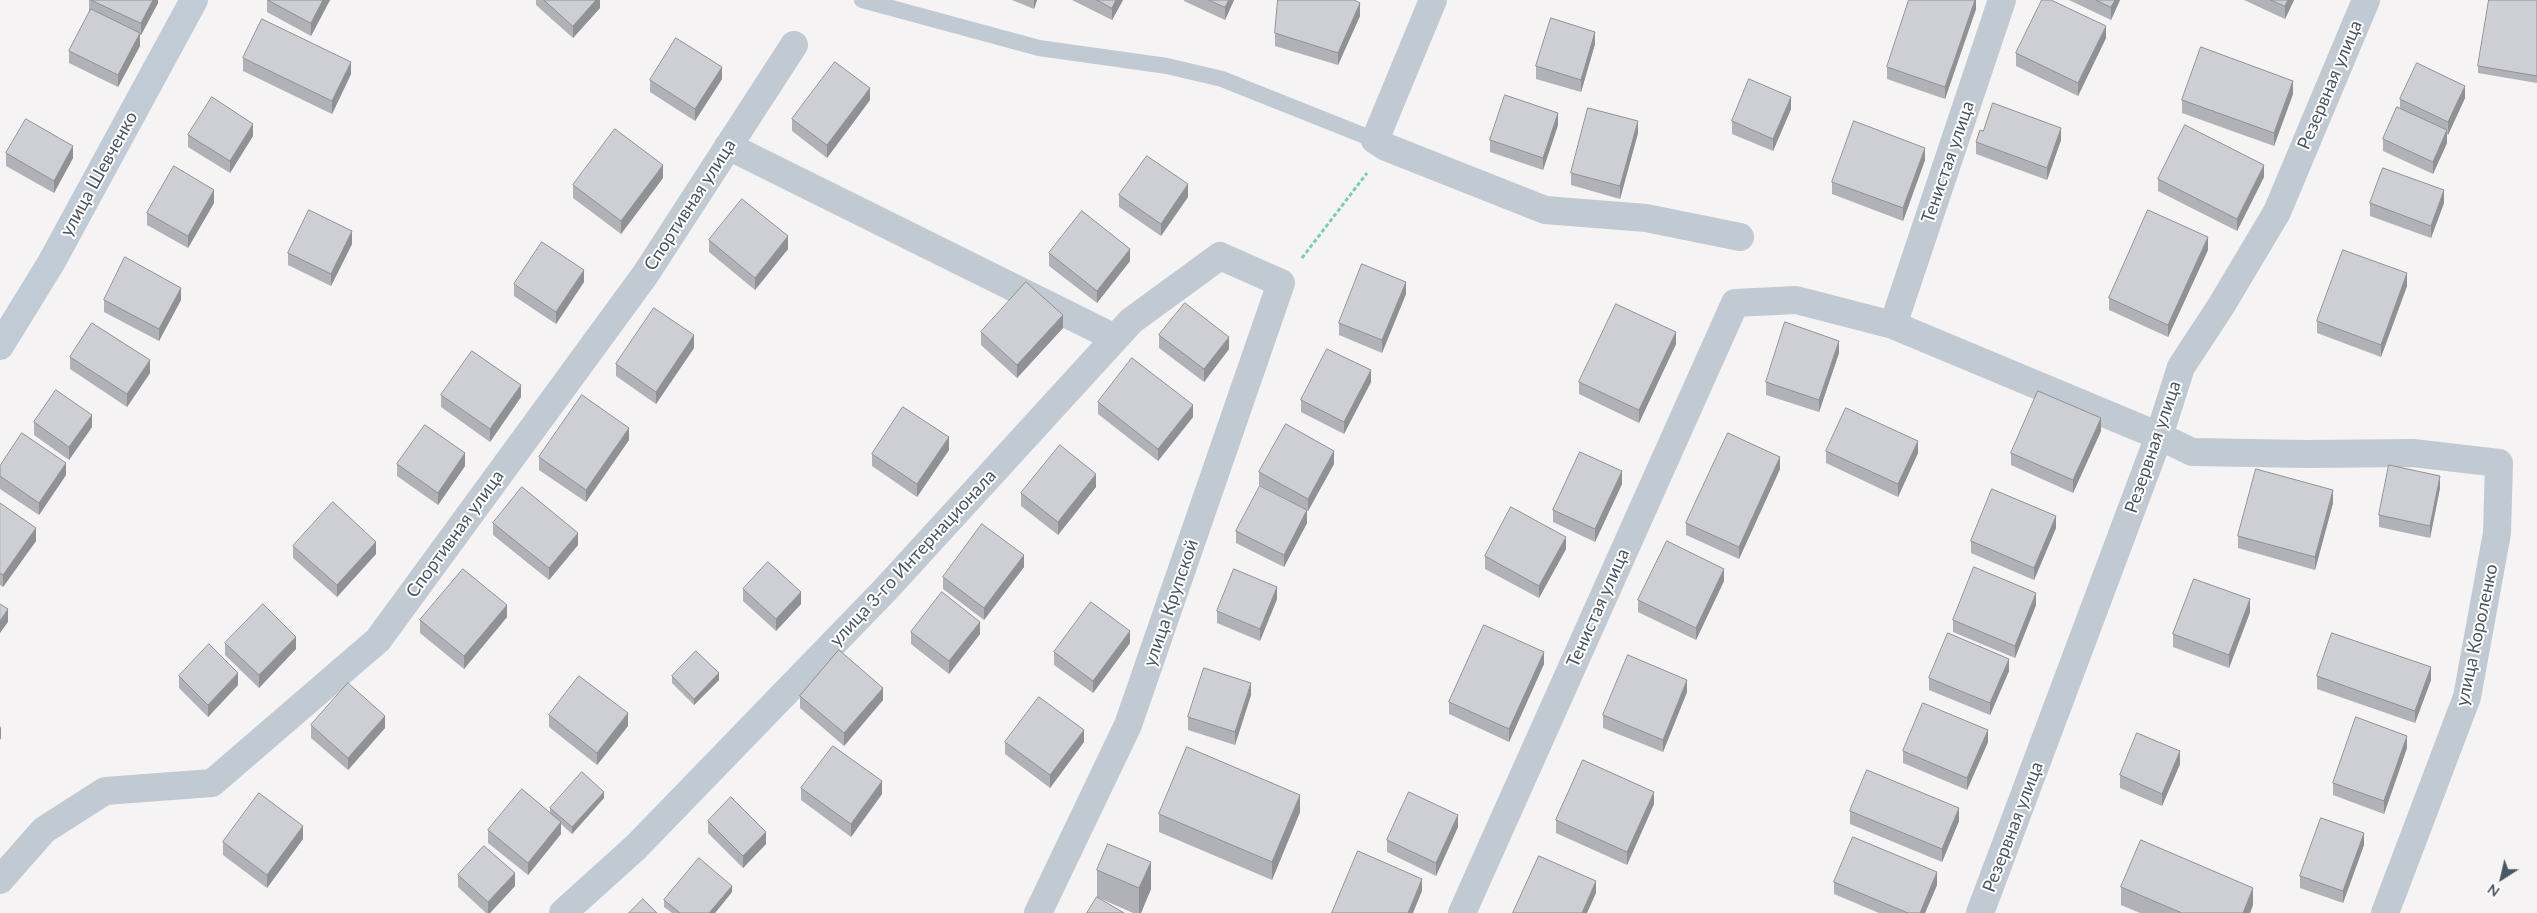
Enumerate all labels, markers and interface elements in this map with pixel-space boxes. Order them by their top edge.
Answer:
street label: Резервная улица [2293,17,2367,153]
street label: Тенистая улица [1917,98,1979,226]
street label: улица Шевченко [56,108,142,240]
street label: Спортивная улица [639,135,741,275]
street label: Резервная улица [2120,378,2186,516]
street label: улица 3-го Интернационала [825,465,1001,651]
street label: Спортивная улица [402,466,508,602]
street label: улица Крупской [1139,537,1203,669]
street label: Тенистая улица [1562,545,1634,671]
street label: улица Короленко [2451,562,2503,708]
street label: Резервная улица [1978,759,2048,895]
north arrow [2477,853,2527,903]
text: N [2484,881,2502,901]

